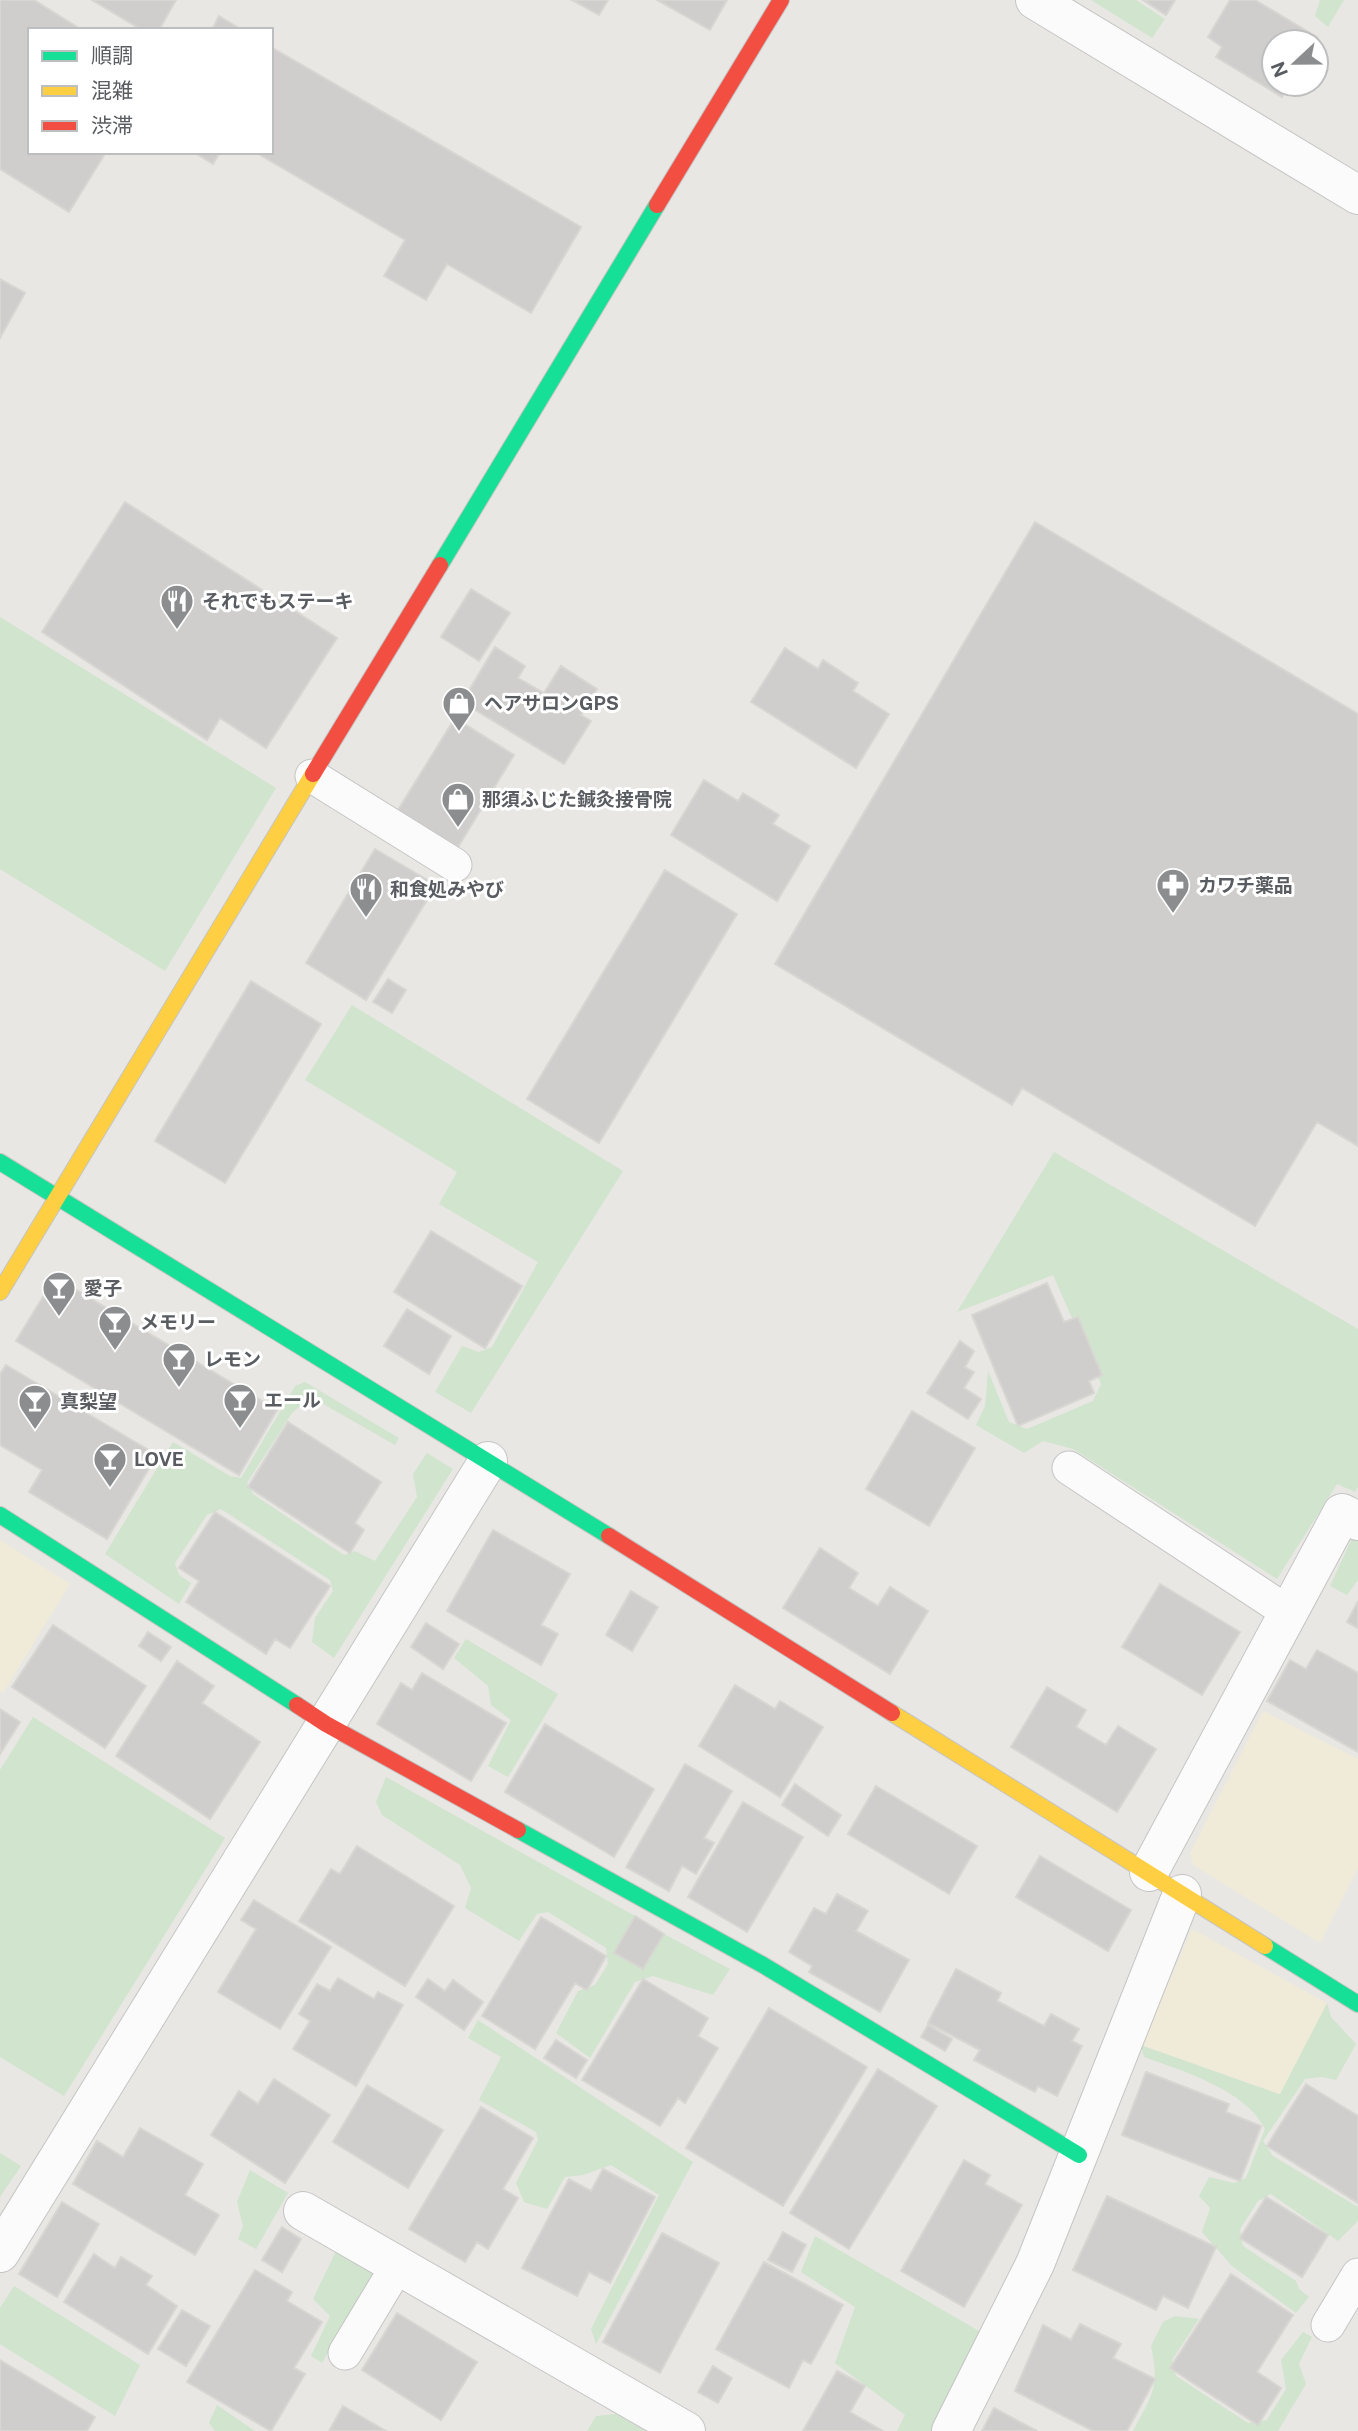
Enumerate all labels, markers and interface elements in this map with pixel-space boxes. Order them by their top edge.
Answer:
legend [28,28,273,154]
north arrow [1260,28,1330,98]
text: 順調 [91,43,133,68]
text: N [1266,58,1292,80]
text: 混雑 [91,78,133,103]
text: 渋滞 [91,113,133,138]
restaurant icon: それでもステーキ [158,582,196,631]
place label: それでもステーキ [202,590,353,612]
shop icon: ヘアサロンGPS [440,684,478,733]
place label: ヘアサロンGPS [484,692,619,714]
shop icon: 那須ふじた鍼灸接骨院 [439,780,477,829]
place label: 那須ふじた鍼灸接骨院 [482,788,672,810]
pharmacy icon: カワチ薬品 [1154,866,1192,915]
restaurant icon: 和食処みやび [347,870,385,919]
place label: カワチ薬品 [1198,874,1293,896]
place label: 和食処みやび [390,878,504,900]
bar icon: 愛子 [40,1269,78,1318]
place label: 愛子 [84,1277,122,1299]
bar icon: メモリー [96,1303,134,1352]
place label: メモリー [140,1311,216,1333]
bar icon: レモン [160,1340,198,1389]
place label: レモン [204,1348,261,1370]
bar icon: エール [221,1381,259,1430]
bar icon: 真梨望 [16,1382,54,1431]
place label: エール [264,1389,321,1411]
place label: 真梨望 [60,1390,117,1412]
bar icon: LOVE [91,1440,129,1489]
place label: LOVE [134,1448,184,1470]

